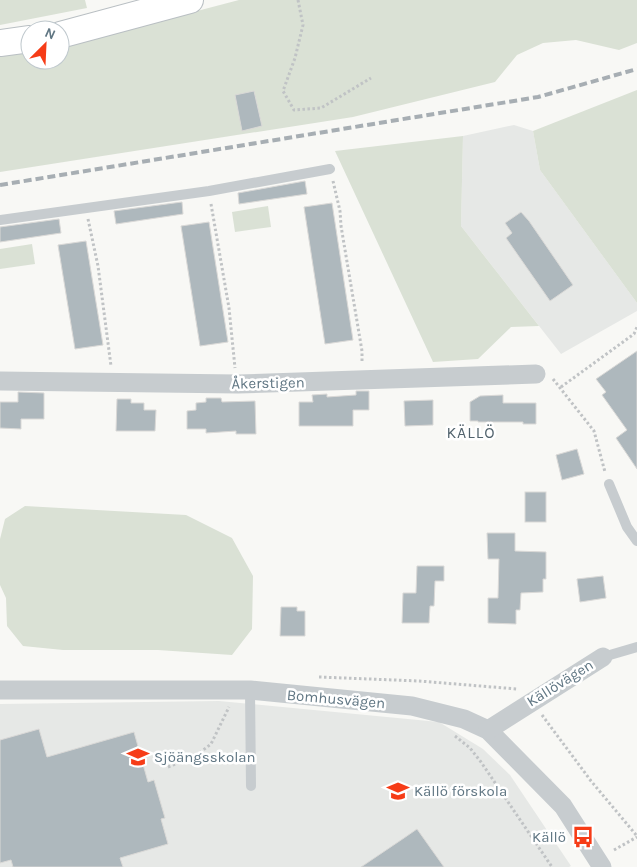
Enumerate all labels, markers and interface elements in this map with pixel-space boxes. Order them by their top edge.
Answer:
north arrow [20,20,70,70]
text: N [42,24,58,43]
street label: Åkerstigen [231,373,305,393]
district label: KÄLLÖ [446,423,496,442]
street label: Källövägen [523,655,597,711]
street label: Bomhusvägen [286,686,386,712]
school or university icon: Sjöängsskolan [125,744,151,770]
place label: Sjöängsskolan [154,748,256,766]
school or university icon: Källö förskola [385,778,411,804]
place label: Källö förskola [414,782,507,800]
bus stop icon: Källö [570,824,596,850]
place label: Källö [532,828,566,846]

